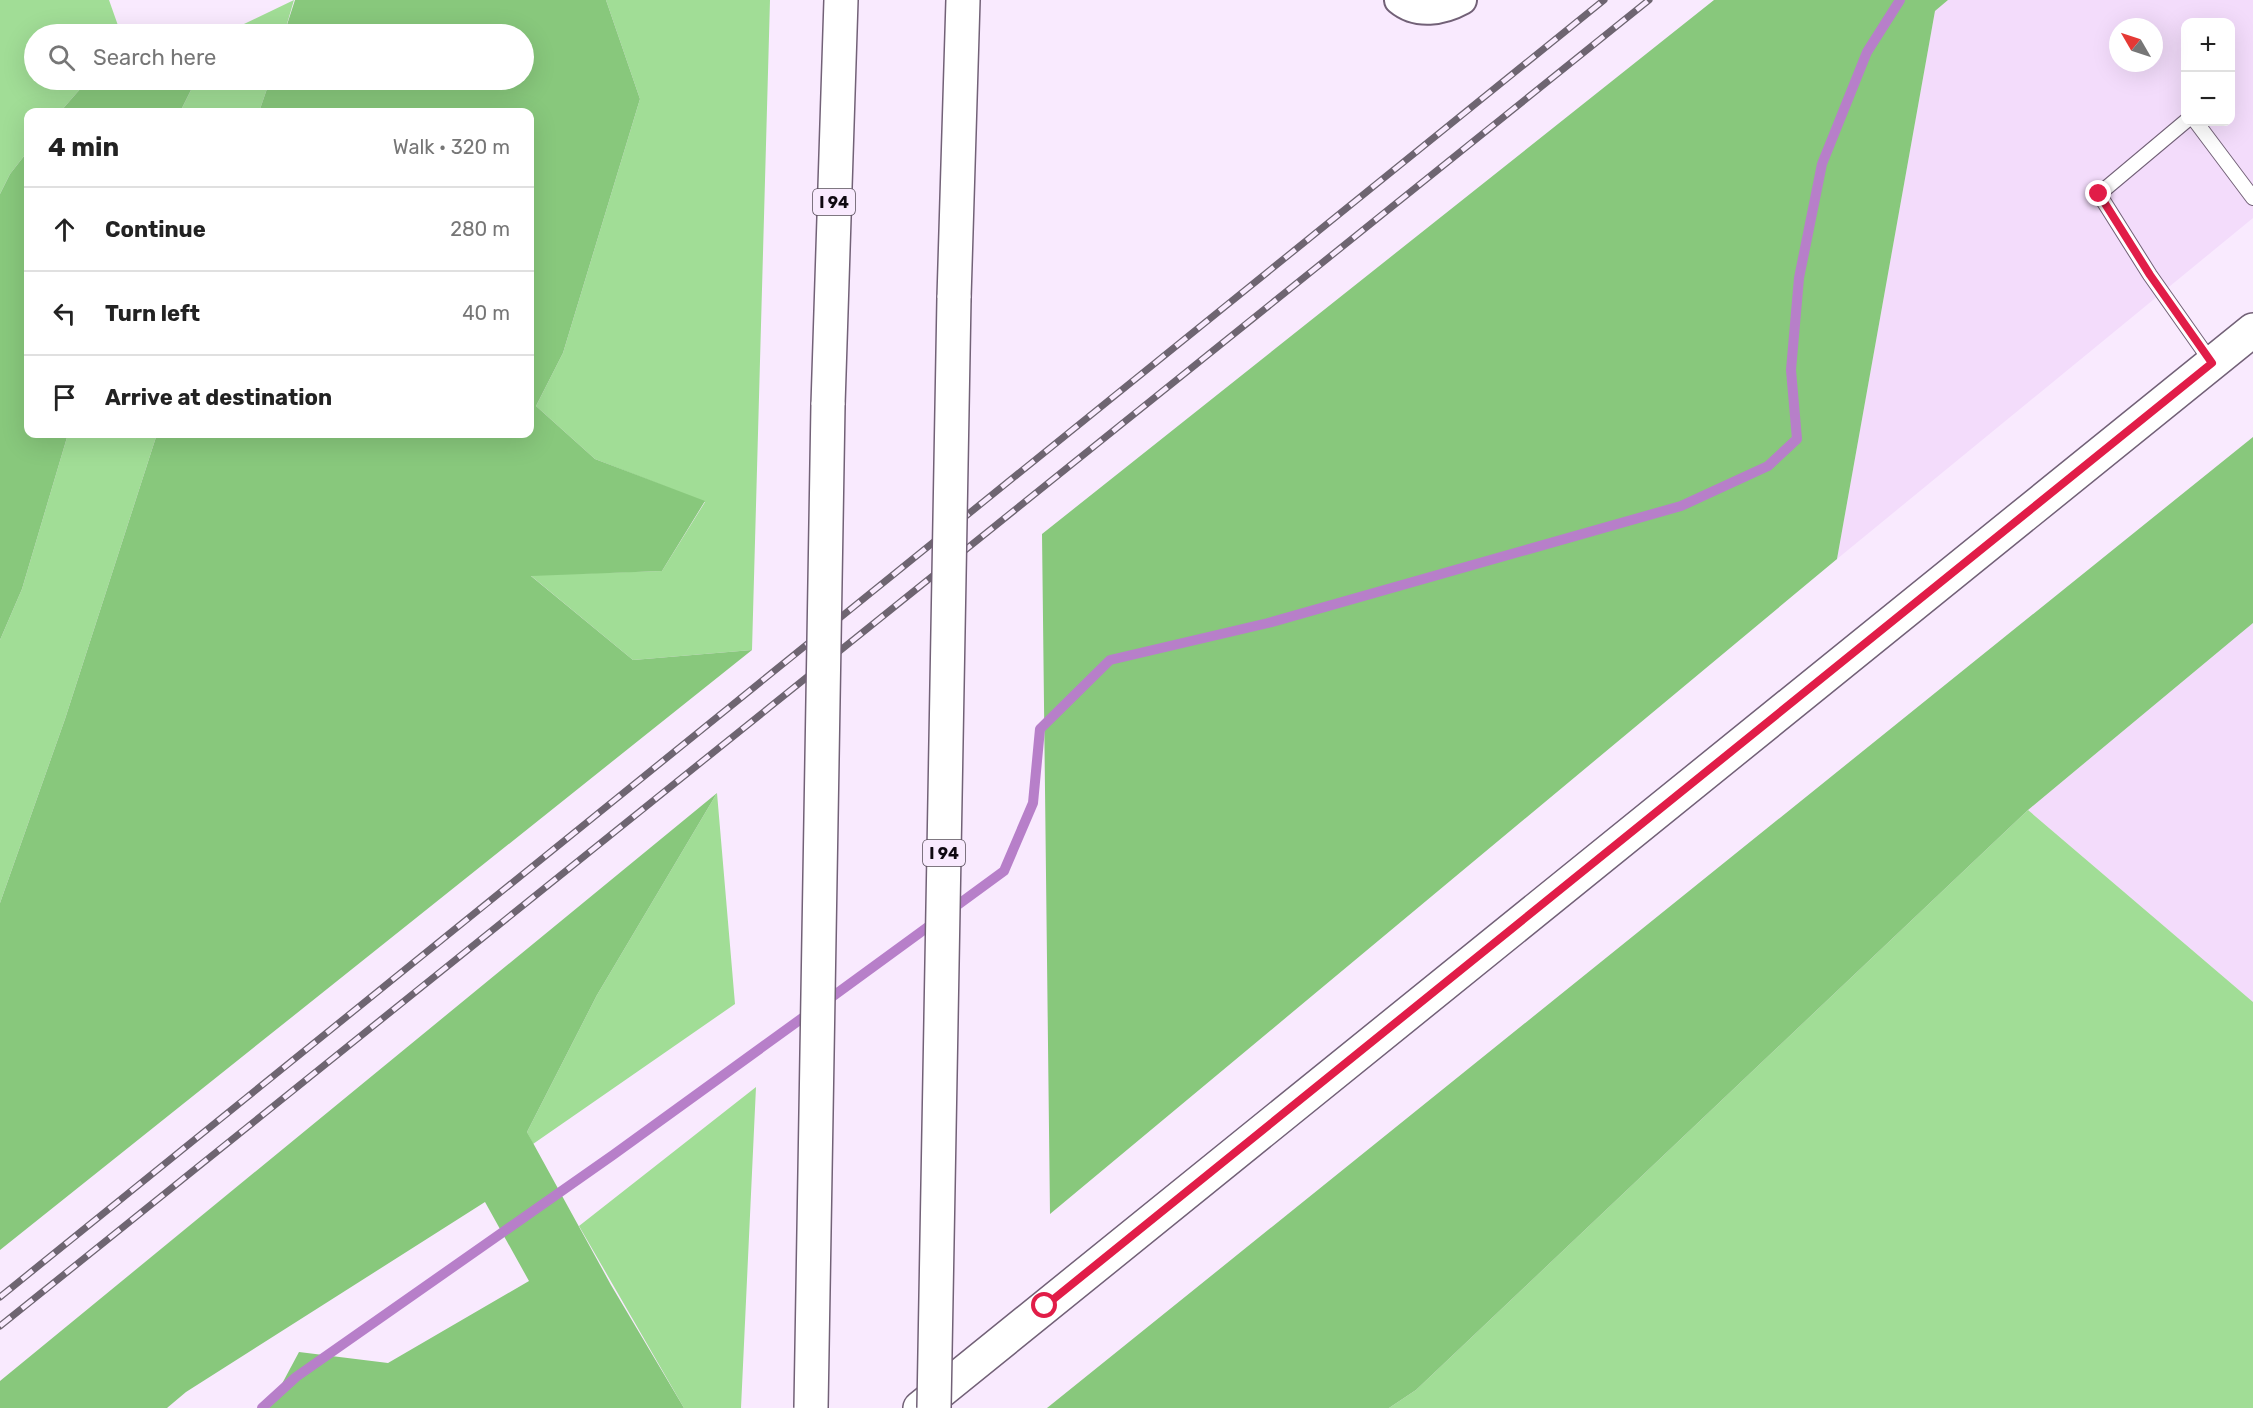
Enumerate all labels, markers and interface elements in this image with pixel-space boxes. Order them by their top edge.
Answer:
north arrow [2109,18,2163,72]
map controls [2181,18,2235,126]
button: + [2181,18,2235,72]
search box [24,24,534,90]
icon: search [45,41,78,74]
text: Search here [93,44,216,71]
button: − [2181,72,2235,126]
text: 4 min [48,132,119,163]
text: Walk · 320 m [393,135,510,159]
route end [2085,180,2111,206]
road number: I 94 [813,189,855,215]
icon: ahead [48,213,81,246]
text: Continue [105,216,206,243]
text: 280 m [450,217,510,241]
icon: left [48,297,81,330]
text: Turn left [105,300,200,327]
text: 40 m [462,301,510,325]
icon: arrive [48,381,81,414]
text: Arrive at destination [105,384,332,411]
road number: I 94 [923,840,965,866]
route start [1031,1292,1057,1318]

